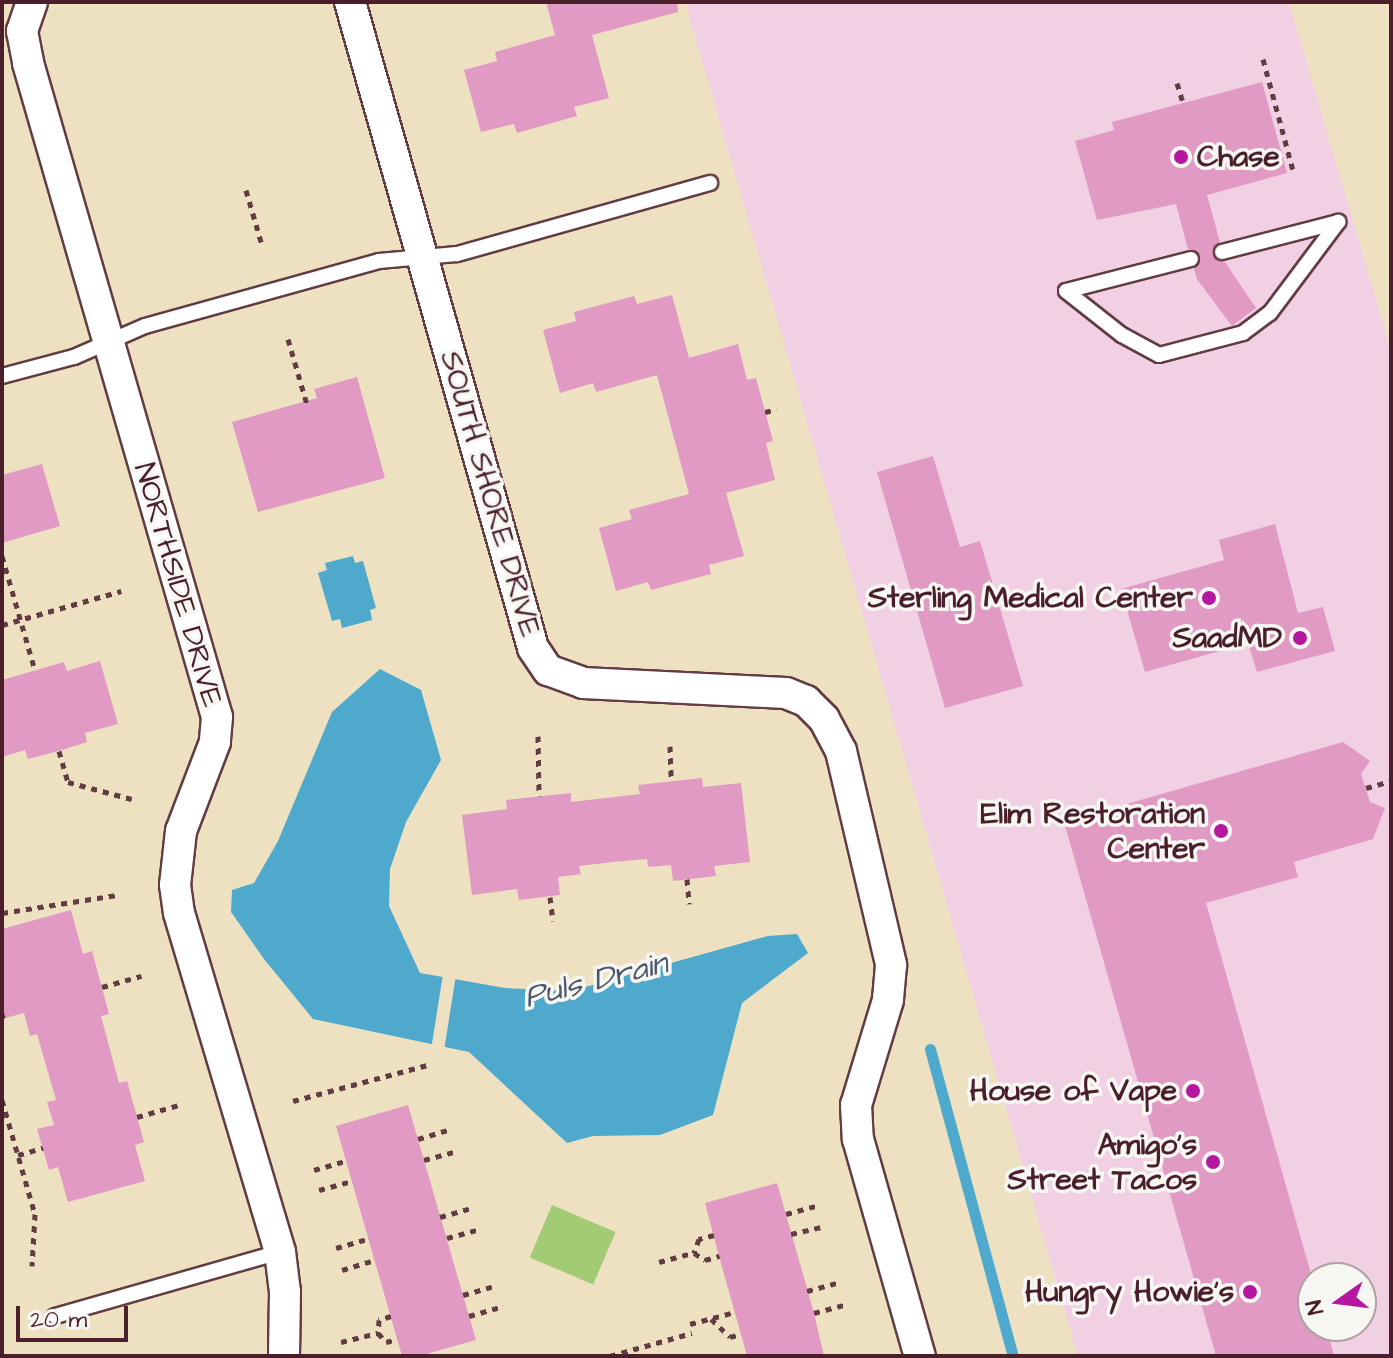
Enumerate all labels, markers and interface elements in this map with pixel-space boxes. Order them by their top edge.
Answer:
place label: Chase [1197,139,1280,175]
marker: Chase [1172,148,1190,166]
street label: SOUTH SHORE DRIVE [432,347,548,641]
street label: NORTHSIDE DRIVE [126,459,230,711]
place label: Sterling Medical Center [868,580,1193,616]
marker: Sterling Medical Center [1200,589,1218,607]
place label: SaadMD [1173,620,1282,656]
marker: SaadMD [1289,627,1311,649]
place label: Elim Restoration Center [981,796,1205,866]
marker: Elim Restoration Center [1212,822,1230,840]
water label: Puls Drain [520,945,672,1017]
place label: House of Vape [970,1073,1177,1109]
marker: House of Vape [1184,1082,1202,1100]
place label: Amigo's Street Tacos [1008,1127,1197,1198]
marker: Amigo's Street Tacos [1204,1153,1222,1171]
north arrow [1297,1262,1377,1342]
place label: Hungry Howie's [1025,1274,1234,1310]
marker: Hungry Howie's [1241,1283,1259,1301]
scale bar [20,1290,132,1340]
text: N [1298,1297,1332,1318]
text: 20 m [30,1303,87,1337]

